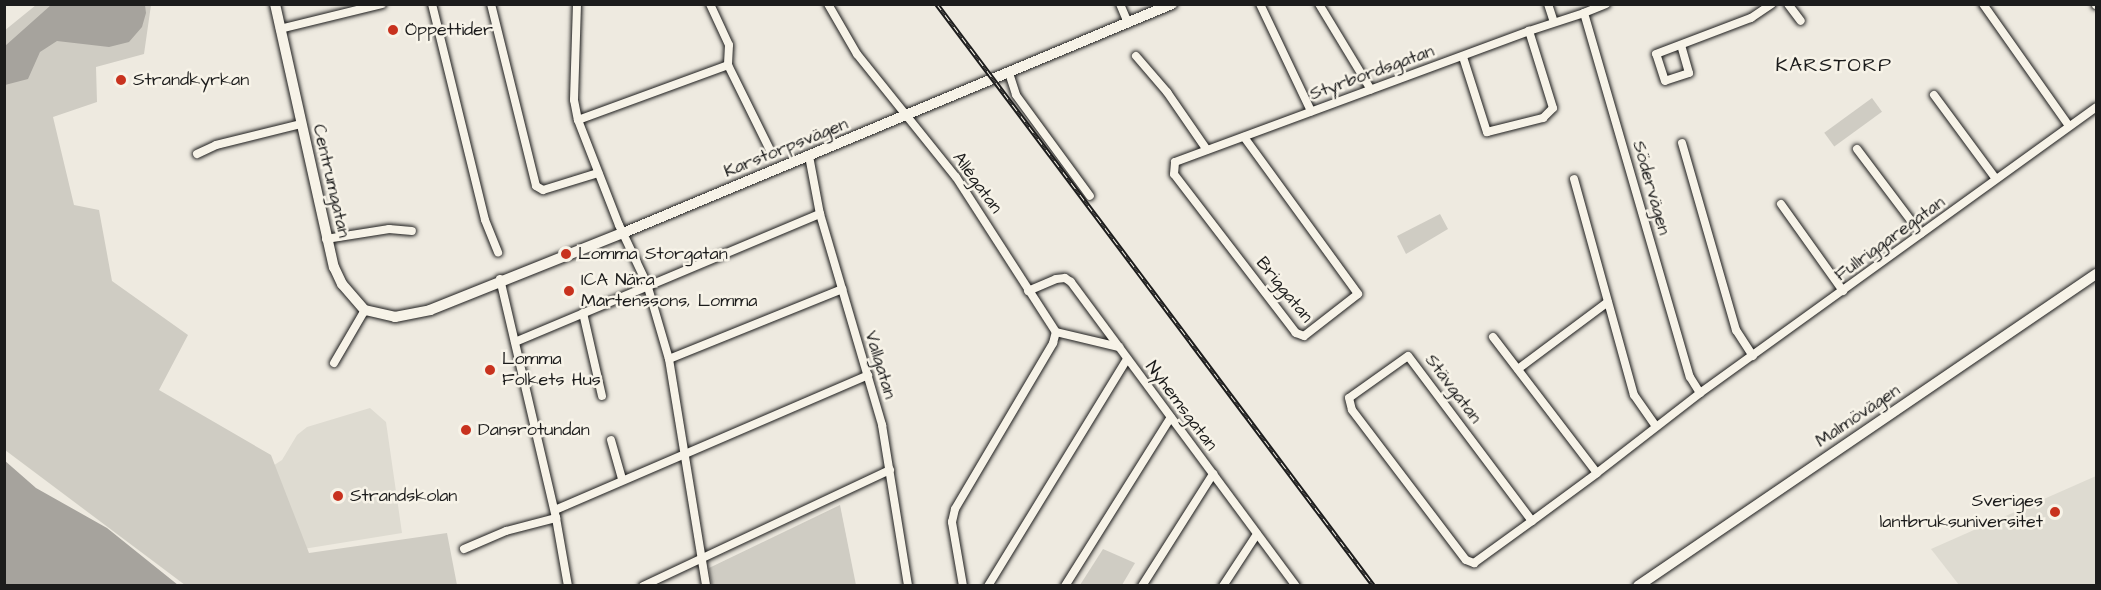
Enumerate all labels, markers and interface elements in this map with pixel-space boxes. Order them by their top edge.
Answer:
place label: Öppettider [405,19,493,41]
marker: Öppettider [386,23,400,37]
street label: Styrbordsgatan [1307,40,1437,106]
district label: KARSTORP [1776,53,1892,77]
place label: Strandkyrkan [133,69,249,91]
marker: Strandkyrkan [114,73,128,87]
street label: Karstorpsvägen [721,113,851,183]
street label: Centrumgatan [307,122,355,240]
street label: Södervägen [1627,138,1675,238]
street label: Allégatan [947,148,1007,218]
street label: Fullriggaregatan [1831,192,1949,286]
place label: Lomma Storgatan [578,243,728,265]
marker: Lomma Storgatan [559,247,573,261]
street label: Briggatan [1251,253,1317,327]
place label: ICA Nära Mårtenssons, Lomma [581,270,757,312]
marker: ICA Nära Mårtenssons, Lomma [562,284,576,298]
street label: Vallgatan [859,328,901,402]
place label: Lomma Folkets Hus [502,349,601,392]
street label: Stävgatan [1420,350,1486,428]
street label: Nyhemsgatan [1140,357,1222,455]
marker: Lomma Folkets Hus [483,363,497,377]
street label: Malmövägen [1812,380,1904,452]
place label: Dansrotundan [478,419,590,441]
marker: Dansrotundan [459,423,473,437]
place label: Strandskolan [350,485,457,507]
marker: Strandskolan [331,489,345,503]
place label: Sveriges lantbruksuniversitet [1880,491,2043,534]
marker: Sveriges lantbruksuniversitet [2048,505,2062,519]

